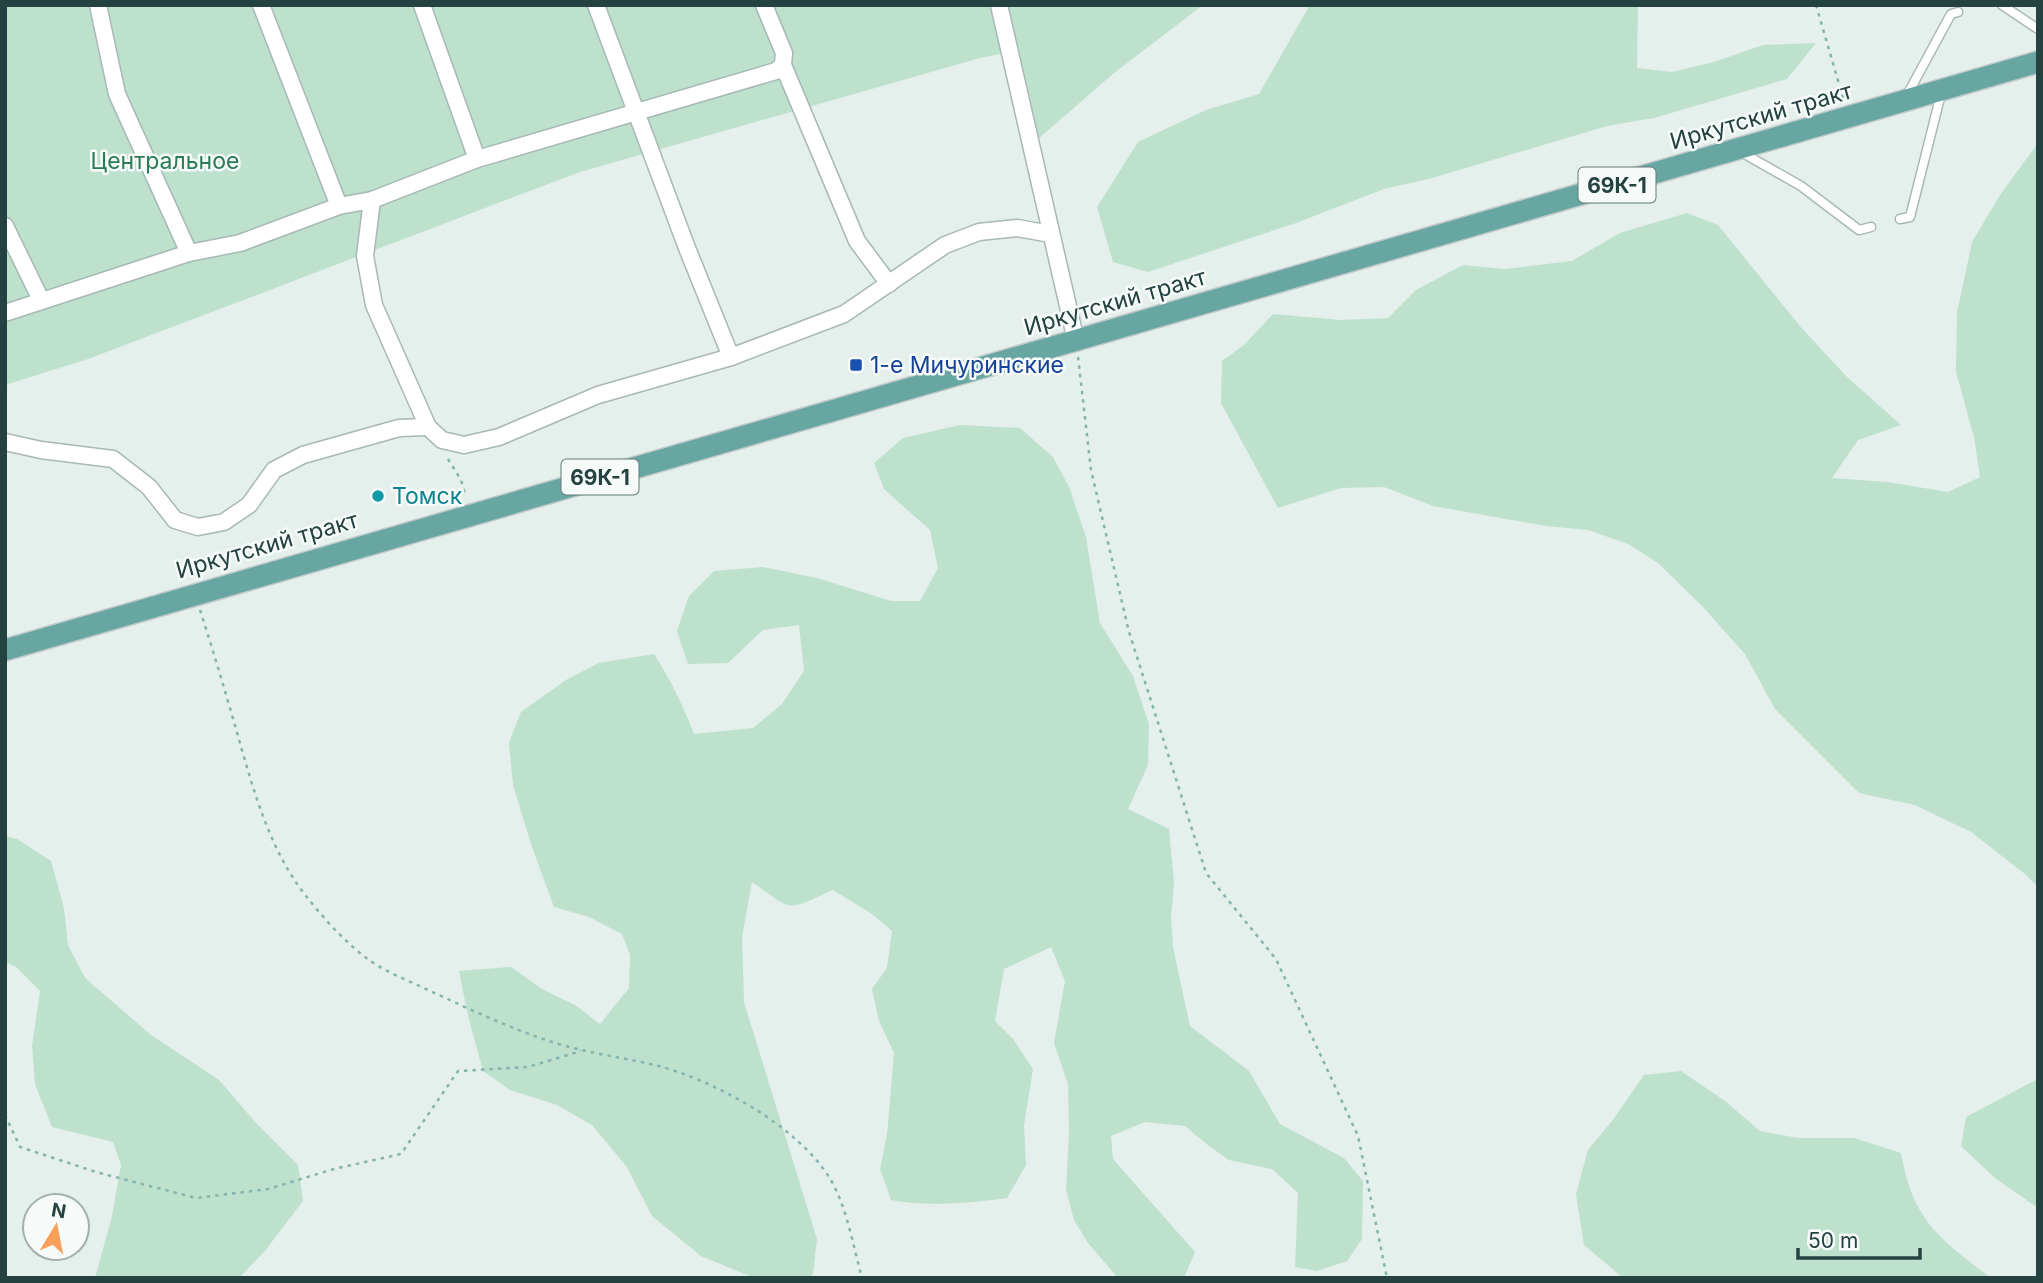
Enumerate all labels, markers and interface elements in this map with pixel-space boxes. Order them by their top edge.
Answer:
street label: Иркутский тракт [1667,77,1856,155]
park label: Центральное [91,147,239,175]
road number: 69К-1 [1578,168,1656,202]
street label: Иркутский тракт [1021,263,1210,341]
place label: 1-е Мичуринские [870,351,1064,379]
marker: 1-е Мичуринские [848,357,864,373]
road number: 69К-1 [562,460,638,494]
place label: Томск [392,482,463,510]
marker: Томск [370,488,386,504]
street label: Иркутский тракт [173,506,362,584]
north arrow [21,1192,91,1262]
text: N [50,1198,68,1223]
scale bar [1798,1216,1920,1260]
text: 50 m [1808,1228,1858,1253]

